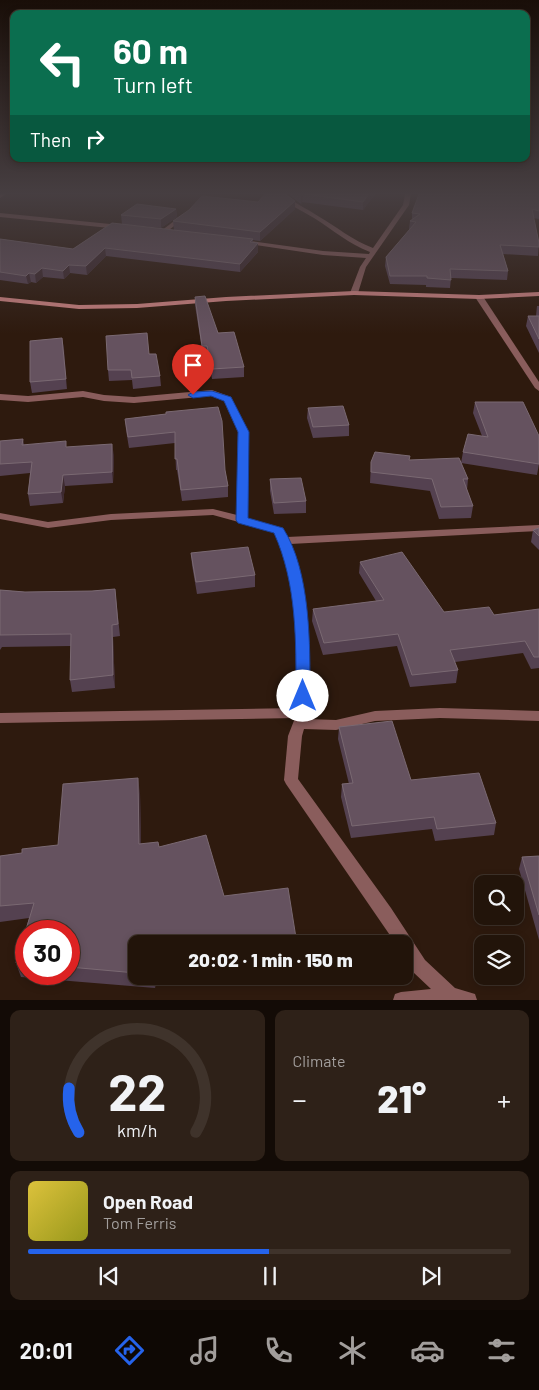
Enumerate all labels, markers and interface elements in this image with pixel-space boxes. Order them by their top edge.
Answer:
text: 60 m [113,29,188,71]
icon: left [30,30,95,95]
text: Turn left [113,71,193,97]
icon: right [81,125,109,153]
text: Then [30,128,71,151]
pin [172,344,214,395]
icon: arrive [179,351,207,379]
position arrow [276,669,328,721]
map controls [474,875,524,985]
button: search [474,875,524,925]
speed limit sign: 30 [15,920,80,985]
button: layers [474,935,524,985]
text: 20:02 · 1 min · 150 m [188,948,353,971]
text: Climate [293,1051,345,1070]
text: 22 [108,1059,166,1121]
text: 21° [377,1075,426,1121]
text: − [293,1082,307,1116]
text: + [497,1082,511,1116]
text: km/h [117,1119,157,1141]
text: Open Road [103,1190,193,1213]
text: Tom Ferris [103,1213,177,1232]
icon: previous [95,1262,123,1290]
icon: pause [256,1262,284,1290]
icon: next [417,1262,445,1290]
icon: directions [112,1333,147,1368]
icon: music [187,1333,222,1368]
icon: phone [261,1333,296,1368]
icon: climate [335,1333,370,1368]
icon: car [410,1333,445,1368]
icon: filters [484,1333,519,1368]
text: 20:01 [20,1337,73,1363]

